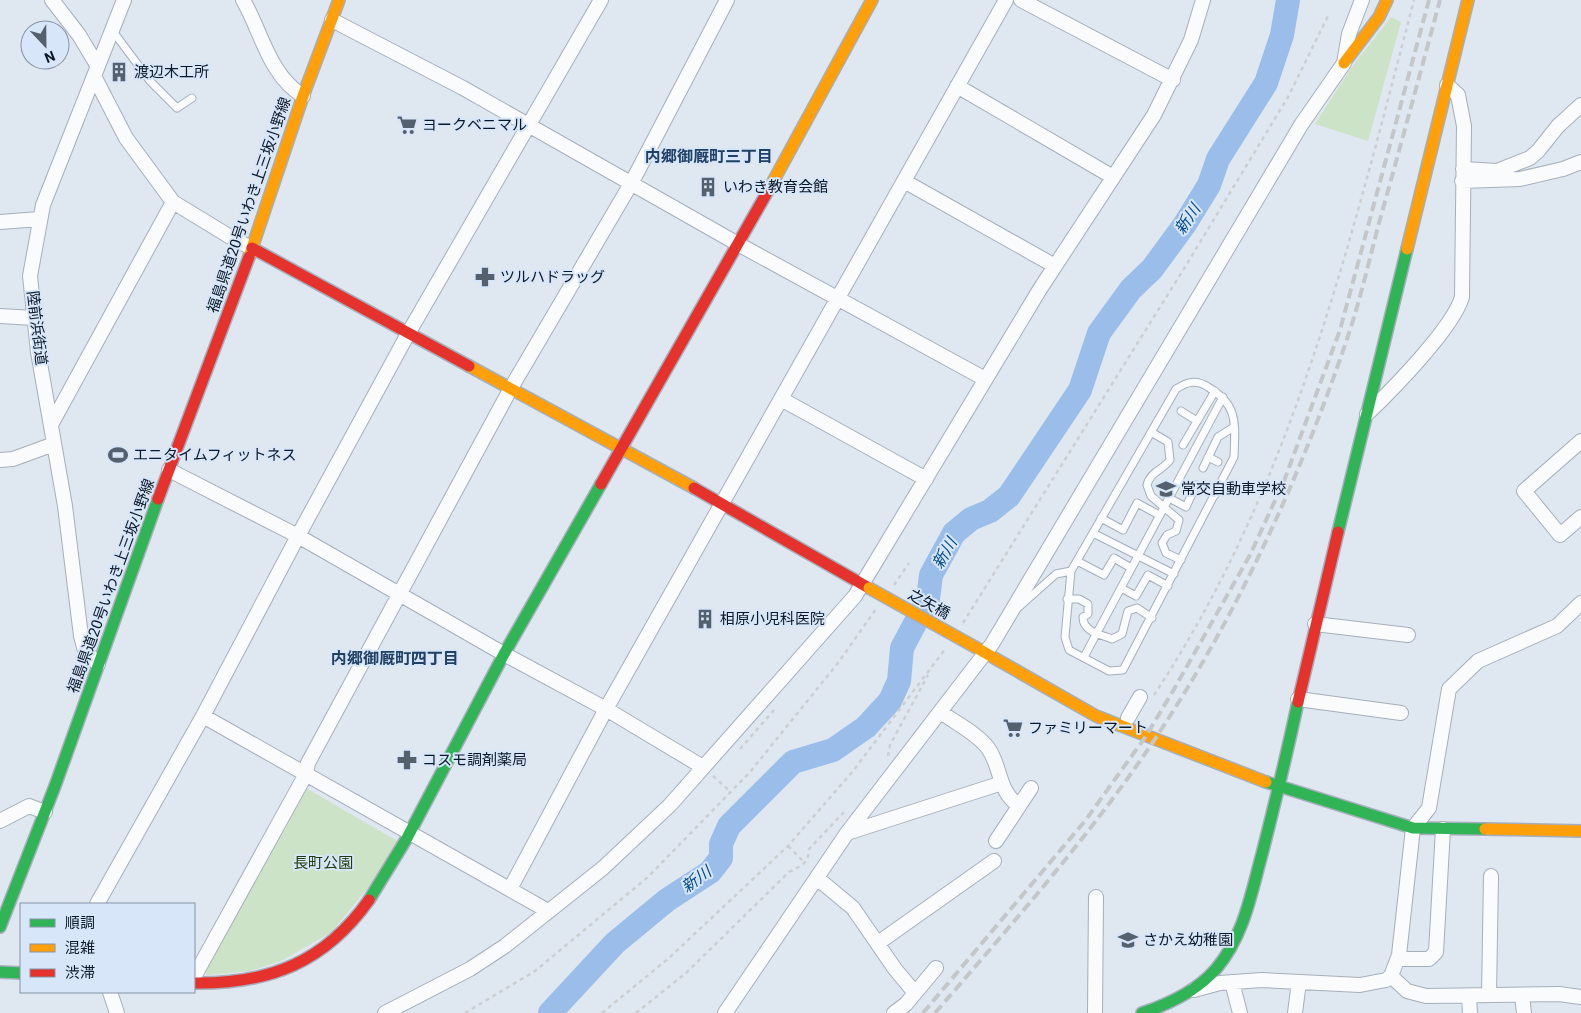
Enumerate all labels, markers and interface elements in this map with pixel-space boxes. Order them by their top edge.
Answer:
north arrow [20,20,70,70]
text: N [42,48,57,66]
building icon: 渡辺木工所 [108,61,130,83]
place label: 渡辺木工所 [134,63,209,81]
street label: 福島県道20号いわき上三坂小野線 [204,95,294,315]
supermarket icon: ヨークベニマル [396,114,418,136]
place label: ヨークベニマル [422,116,527,134]
district label: 内郷御厩町三丁目 [645,147,773,166]
building icon: いわき教育会館 [697,176,719,198]
place label: いわき教育会館 [723,178,828,196]
water label: 新川 [1171,199,1205,238]
pharmacy icon: ツルハドラッグ [474,266,496,288]
place label: ツルハドラッグ [500,268,605,286]
street label: 陸前浜街道 [23,290,51,366]
sports icon: エニタイムフィットネス [107,444,129,466]
place label: エニタイムフィットネス [133,446,297,464]
street label: 福島県道20号いわき上三坂小野線 [64,476,158,696]
school or university icon: 常交自動車学校 [1155,478,1177,500]
place label: 常交自動車学校 [1181,480,1286,498]
water label: 新川 [928,533,962,572]
street label: 之矢橋 [905,585,953,623]
building icon: 相原小児科医院 [694,608,716,630]
place label: 相原小児科医院 [720,610,825,628]
district label: 内郷御厩町四丁目 [331,649,459,668]
supermarket icon: ファミリーマート [1002,717,1024,739]
place label: ファミリーマート [1028,719,1148,737]
pharmacy icon: コスモ調剤薬局 [396,749,418,771]
place label: コスモ調剤薬局 [422,751,527,769]
park label: 長町公園 [293,854,353,872]
water label: 新川 [678,861,716,896]
legend [20,903,195,993]
text: 順調 [65,914,95,932]
school or university icon: さかえ幼稚園 [1117,929,1139,951]
place label: さかえ幼稚園 [1143,931,1233,949]
text: 混雑 [65,939,95,957]
text: 渋滞 [65,964,95,982]

